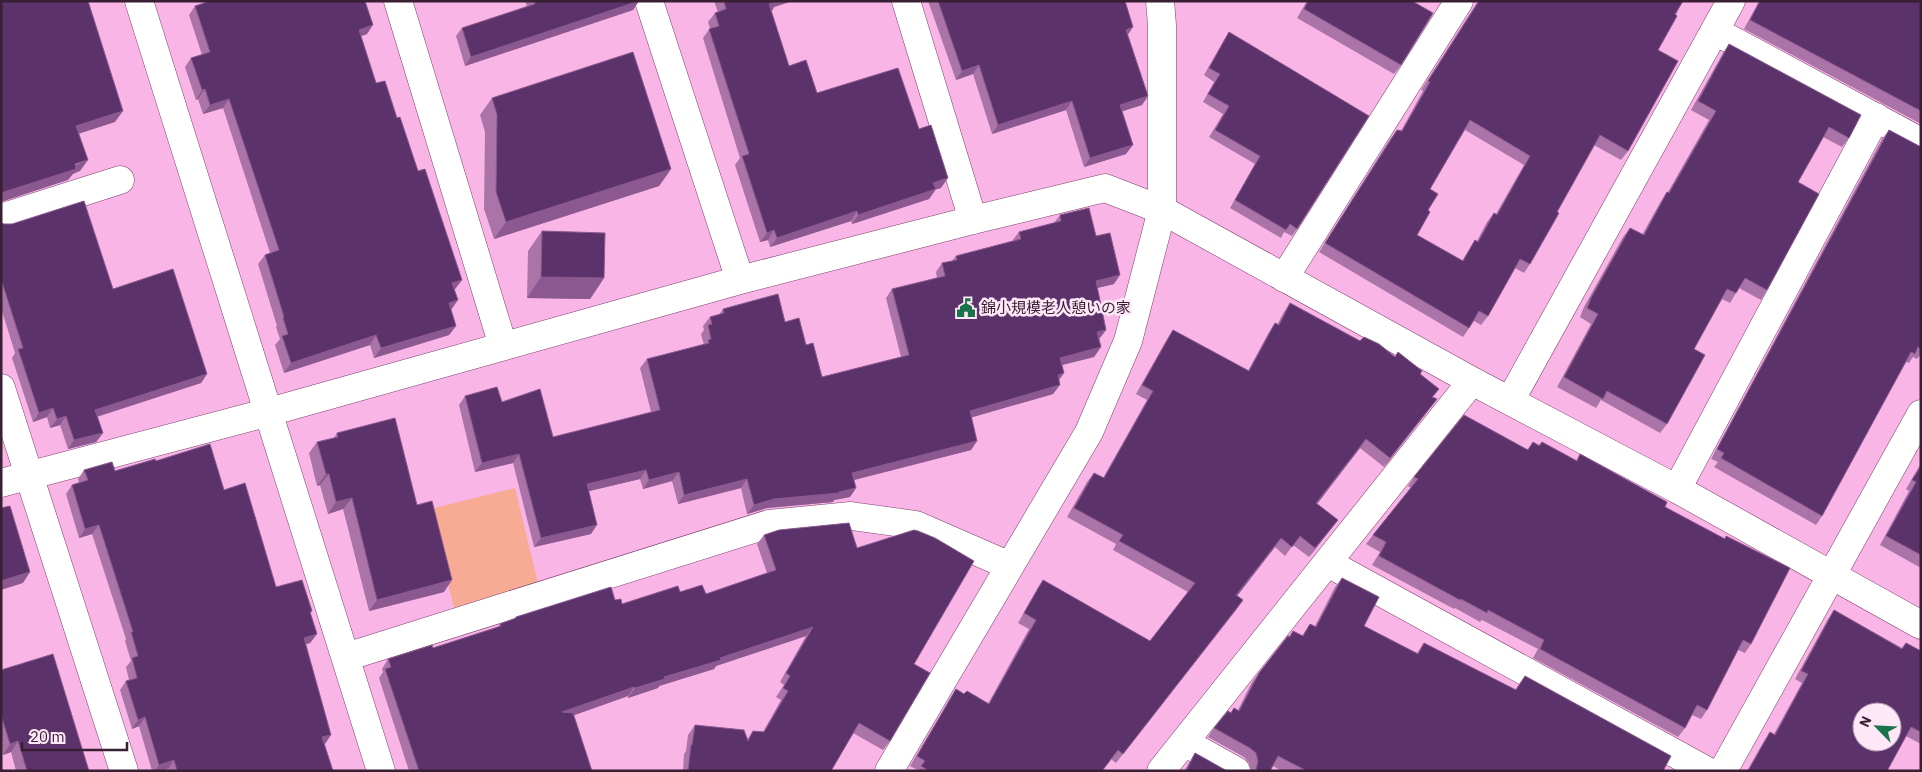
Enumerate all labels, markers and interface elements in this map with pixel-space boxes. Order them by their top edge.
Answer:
public building icon: 錦小規模老人憩いの家 [955,297,977,319]
place label: 錦小規模老人憩いの家 [981,298,1131,317]
north arrow [1852,702,1902,752]
text: N [1855,713,1875,730]
scale bar [22,720,128,752]
text: 20 m [30,727,65,746]

